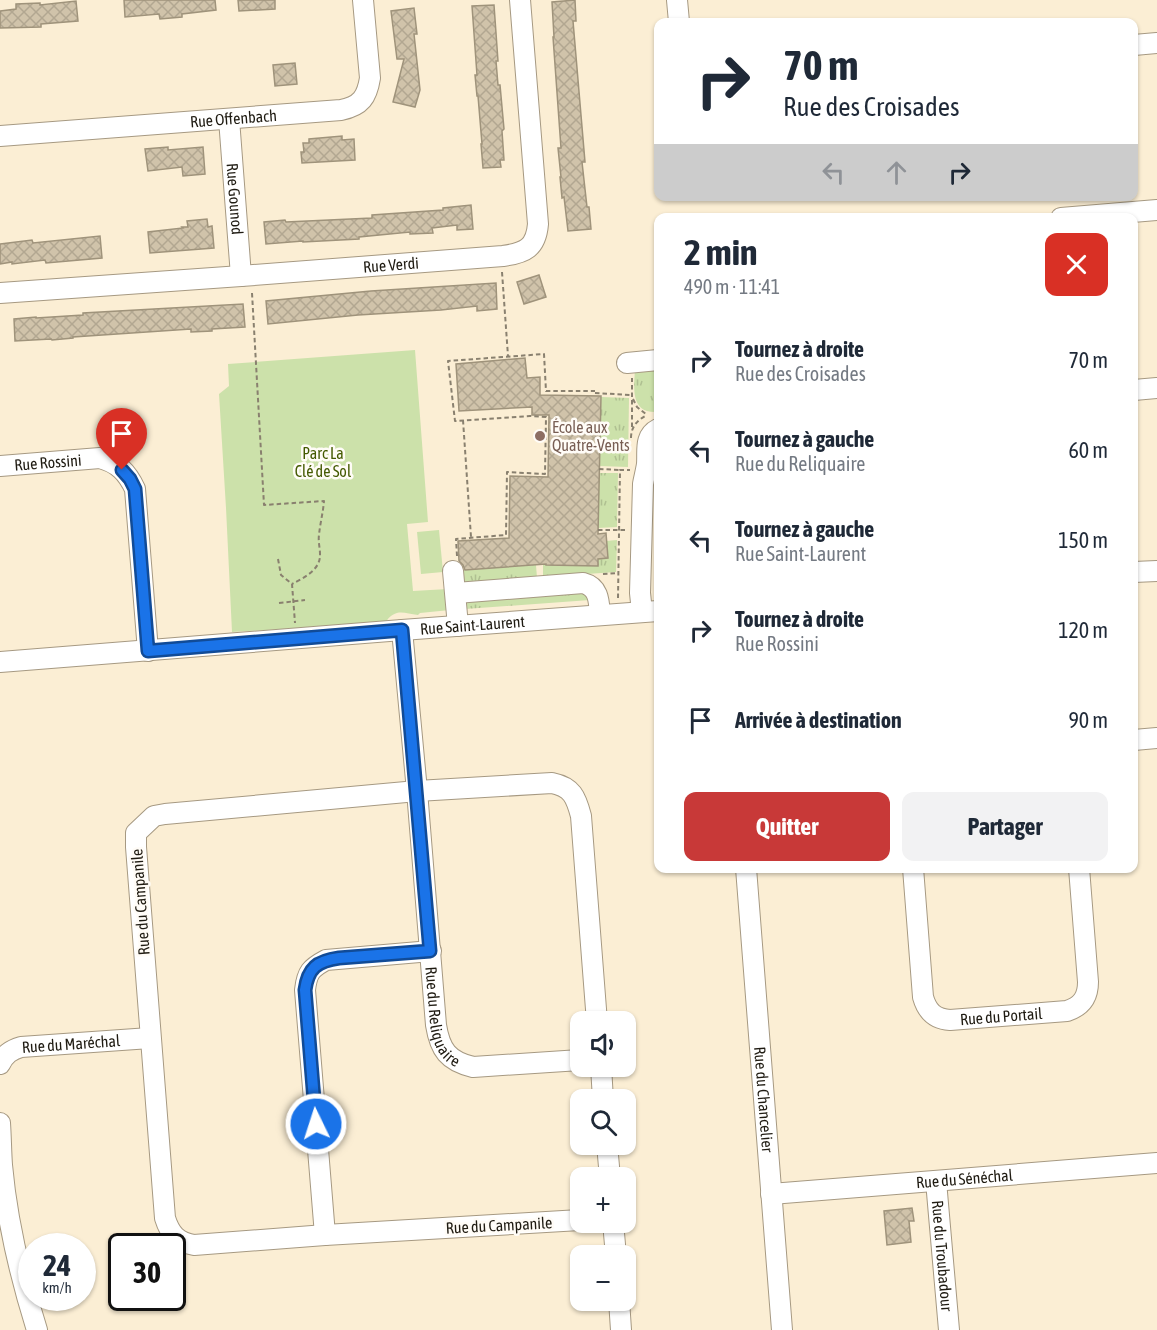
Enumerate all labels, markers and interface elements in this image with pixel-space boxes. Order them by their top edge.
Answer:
text: 70 m [783,41,858,89]
icon: right [684,42,762,120]
text: Rue des Croisades [783,91,959,122]
street label: Rue Offenbach [189,106,277,130]
icon: left [817,156,850,189]
icon: ahead [880,156,913,189]
icon: right [943,156,976,189]
street label: Rue Gounod [223,162,247,235]
text: 2 min [684,231,758,273]
button: close [1045,233,1108,296]
street label: Rue Verdi [362,253,420,276]
text: 490 m · 11:41 [684,275,780,298]
text: Tournez à droite [735,336,864,362]
icon: right [684,344,717,377]
text: 70 m [1068,347,1108,373]
text: Rue des Croisades [735,362,866,385]
pin [96,408,147,470]
icon: arrive [105,417,138,450]
place label: École aux Quatre-Vents [552,418,630,454]
text: Tournez à gauche [735,426,874,452]
marker: École aux Quatre-Vents [533,429,547,443]
icon: left [684,434,717,467]
text: 60 m [1068,437,1108,463]
park label: Parc La Clé de Sol [295,444,352,480]
street label: Rue Rossini [14,451,82,474]
text: Rue du Reliquaire [735,452,865,475]
text: Tournez à gauche [735,516,874,542]
icon: left [684,524,717,557]
text: 150 m [1058,527,1108,553]
text: Rue Saint-Laurent [735,542,866,565]
text: Tournez à droite [735,606,864,632]
street label: Rue Saint-Laurent [419,612,526,638]
icon: right [684,614,717,647]
text: 120 m [1058,617,1108,643]
text: Rue Rossini [735,632,819,655]
icon: arrive [684,704,717,737]
text: Arrivée à destination [735,707,902,733]
text: 90 m [1068,707,1108,733]
button: Quitter [684,792,890,861]
button: Partager [902,792,1108,861]
street label: Rue du Campanile [127,848,154,956]
street label: Rue du Reliquaire [422,966,463,1070]
street label: Rue du Portail [959,1004,1044,1028]
map controls [570,1011,636,1311]
button: sound [570,1011,636,1077]
street label: Rue du Maréchal [21,1031,121,1056]
street label: Rue du Chancelier [751,1046,777,1153]
button: search [570,1089,636,1155]
position arrow [284,1092,348,1156]
street label: Rue du Sénéchal [915,1166,1014,1191]
button: + [570,1167,636,1233]
street label: Rue du Troubadour [929,1199,956,1312]
street label: Rue du Campanile [445,1213,553,1238]
speed limit sign: 30 [108,1233,186,1311]
button: − [570,1245,636,1311]
text: 24 [43,1248,71,1282]
text: km/h [42,1279,72,1296]

